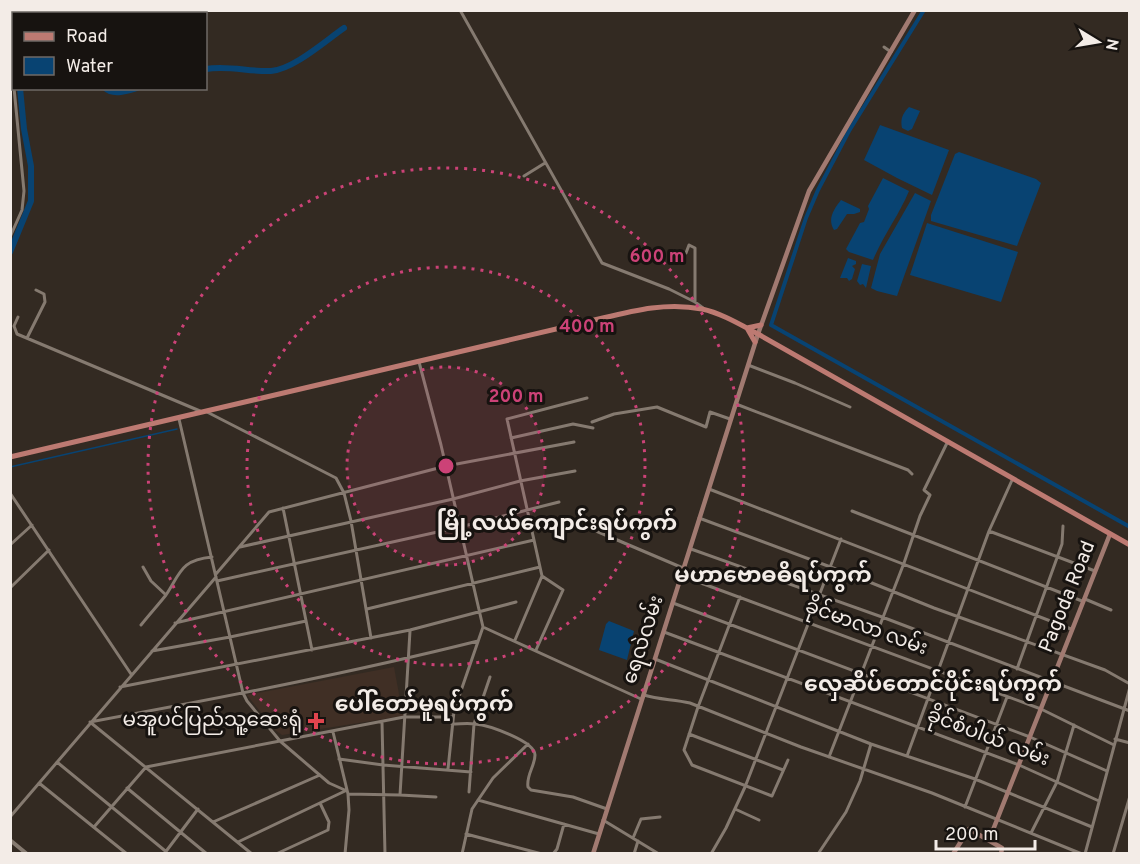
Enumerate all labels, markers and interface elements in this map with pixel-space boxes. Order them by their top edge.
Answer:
legend [12,12,207,90]
north arrow [1068,12,1128,72]
text: Road [66,26,108,49]
text: N [1100,37,1122,52]
text: Water [66,56,113,79]
text: 600 m [629,246,685,269]
text: 400 m [559,316,615,339]
text: 200 m [488,386,544,409]
centre of rings [436,456,456,476]
district label: မြို့လယ်ကျောင်းရပ်ကွက် [437,507,677,541]
street label: Pagoda Road [1034,537,1102,657]
district label: မဟာဗောဓဓိရပ်ကွက် [674,559,872,592]
street label: ရေလဲလမ်း [615,591,671,688]
street label: ခိုင်မာလာ လမ်း [801,591,932,664]
district label: လှေဆိပ်တောင်ပိုင်းရပ်ကွက် [804,668,1062,701]
district label: ပေါ်တော်မူရပ်ကွက် [335,688,513,721]
street label: ခိုင်စံပါယ် လမ်း [922,700,1054,775]
place label: မအူပင်ပြည်သူ့ဆေးရုံ [122,705,302,736]
marker: မအူပင်ပြည်သူ့ဆေးရုံ [307,712,325,730]
scale bar [936,813,1035,851]
text: 200 m [945,824,998,847]

